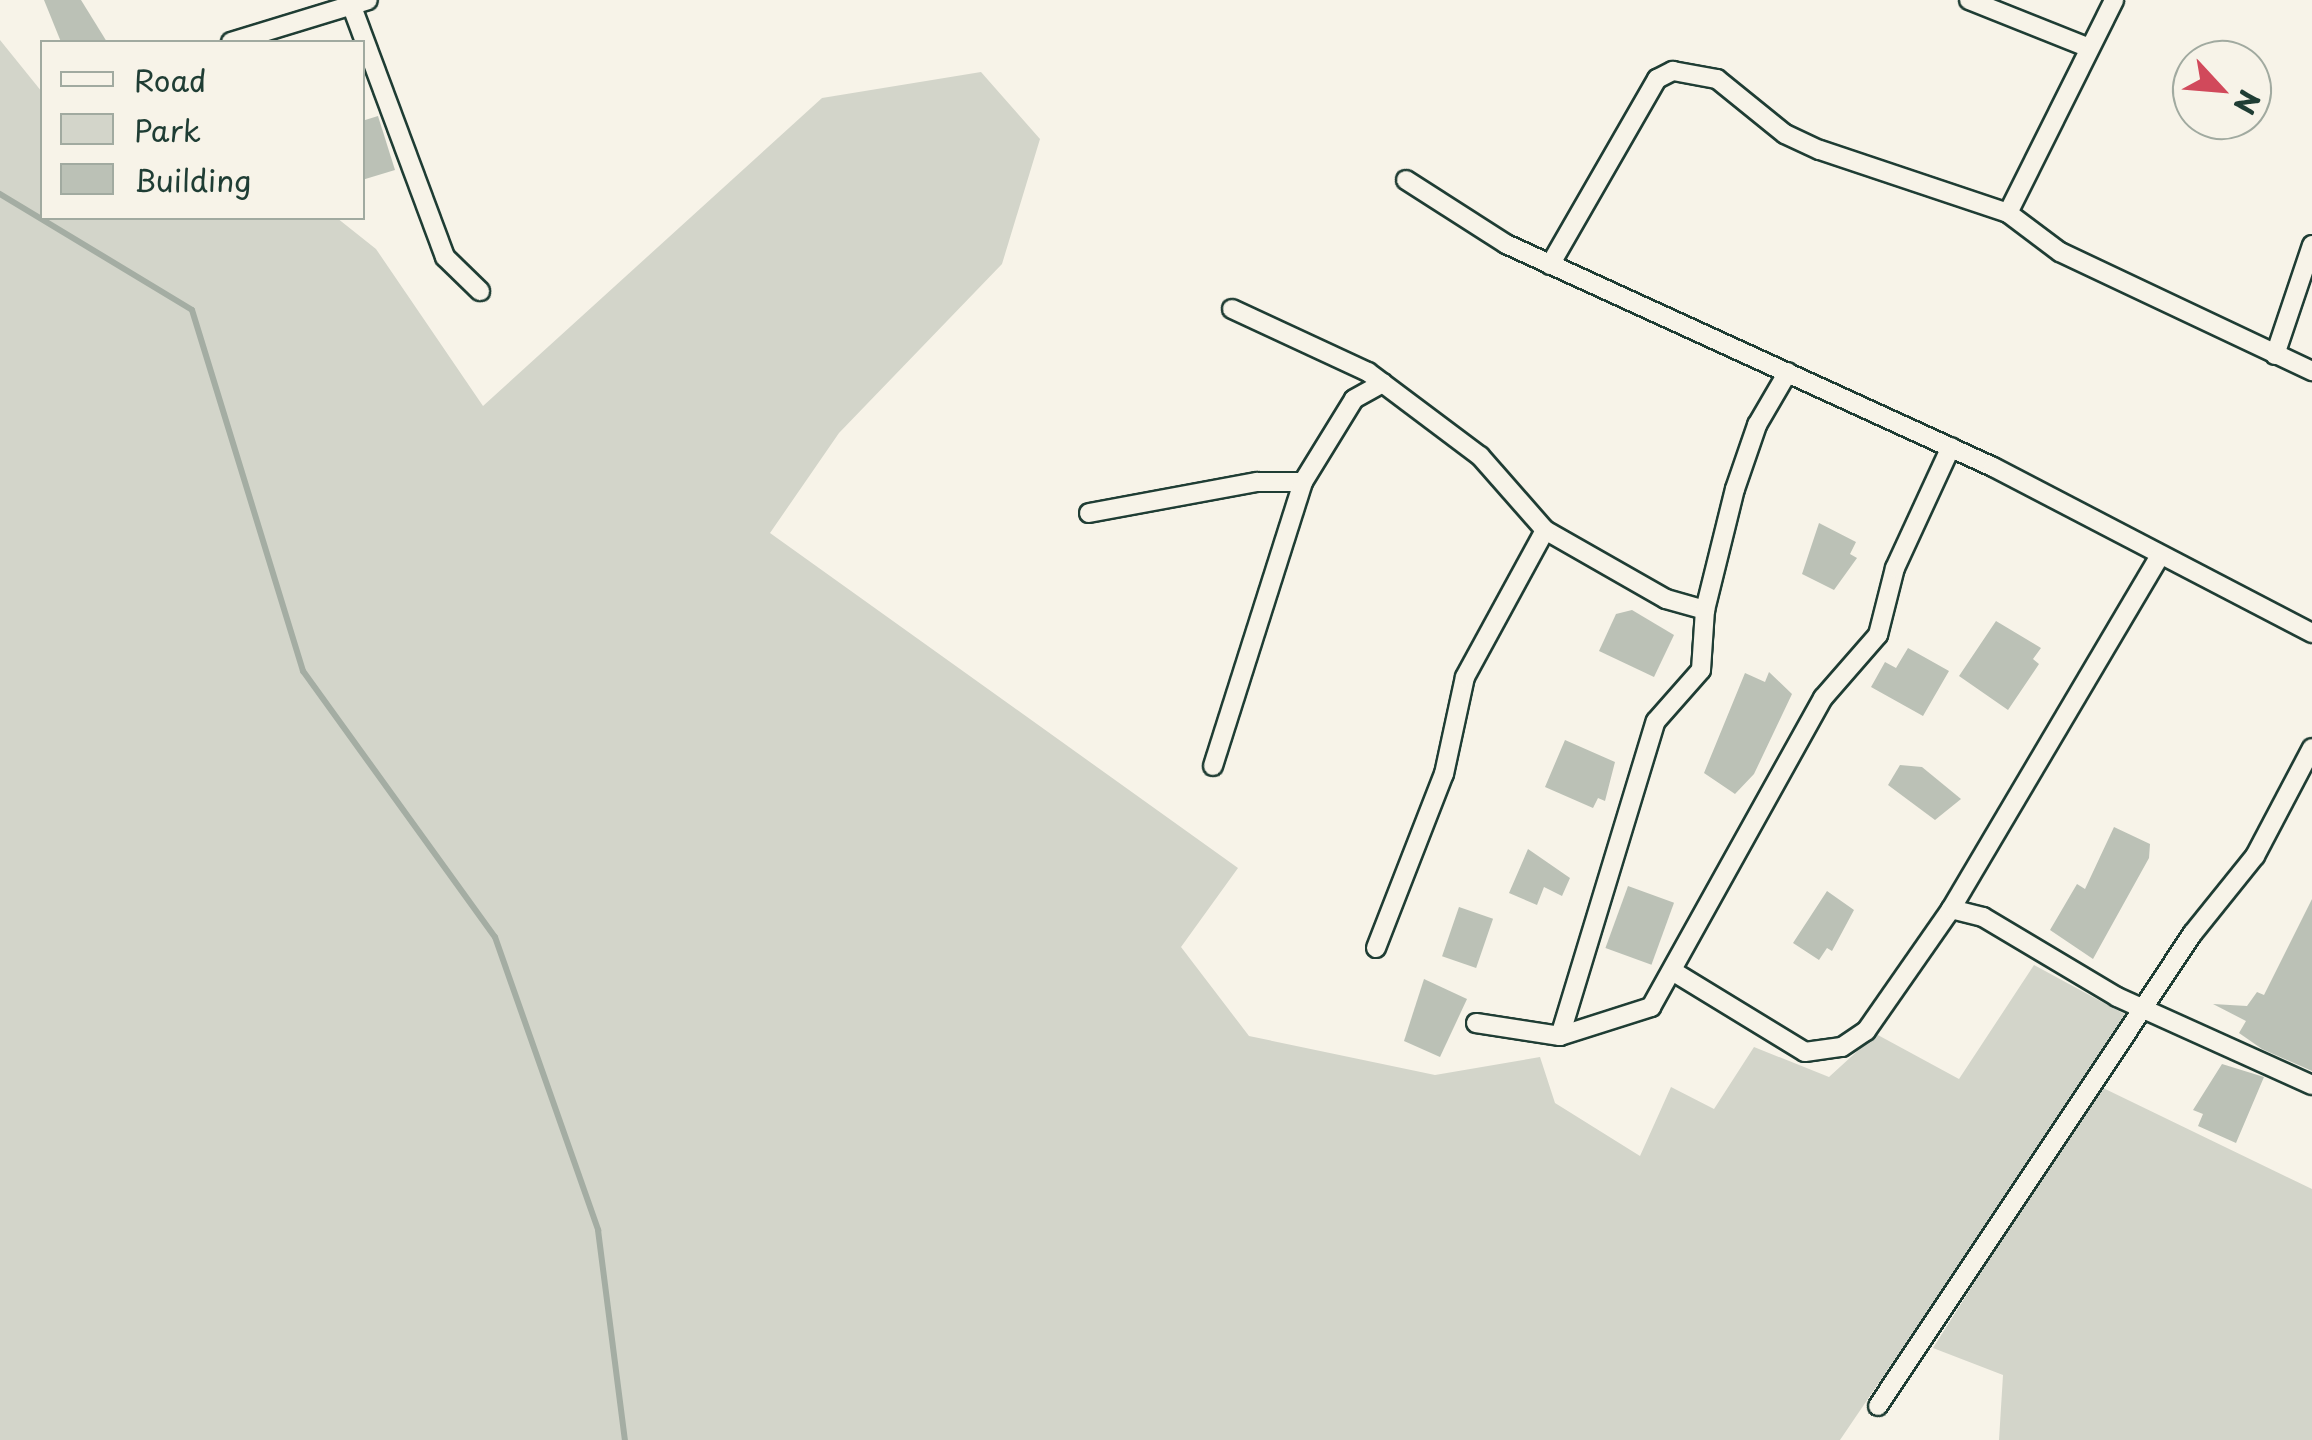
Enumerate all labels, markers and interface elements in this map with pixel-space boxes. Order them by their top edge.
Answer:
legend [40,40,365,220]
north arrow [2172,40,2272,140]
text: Road [134,57,207,102]
text: N [2223,83,2272,122]
text: Park [134,107,201,152]
text: Building [134,157,251,202]

